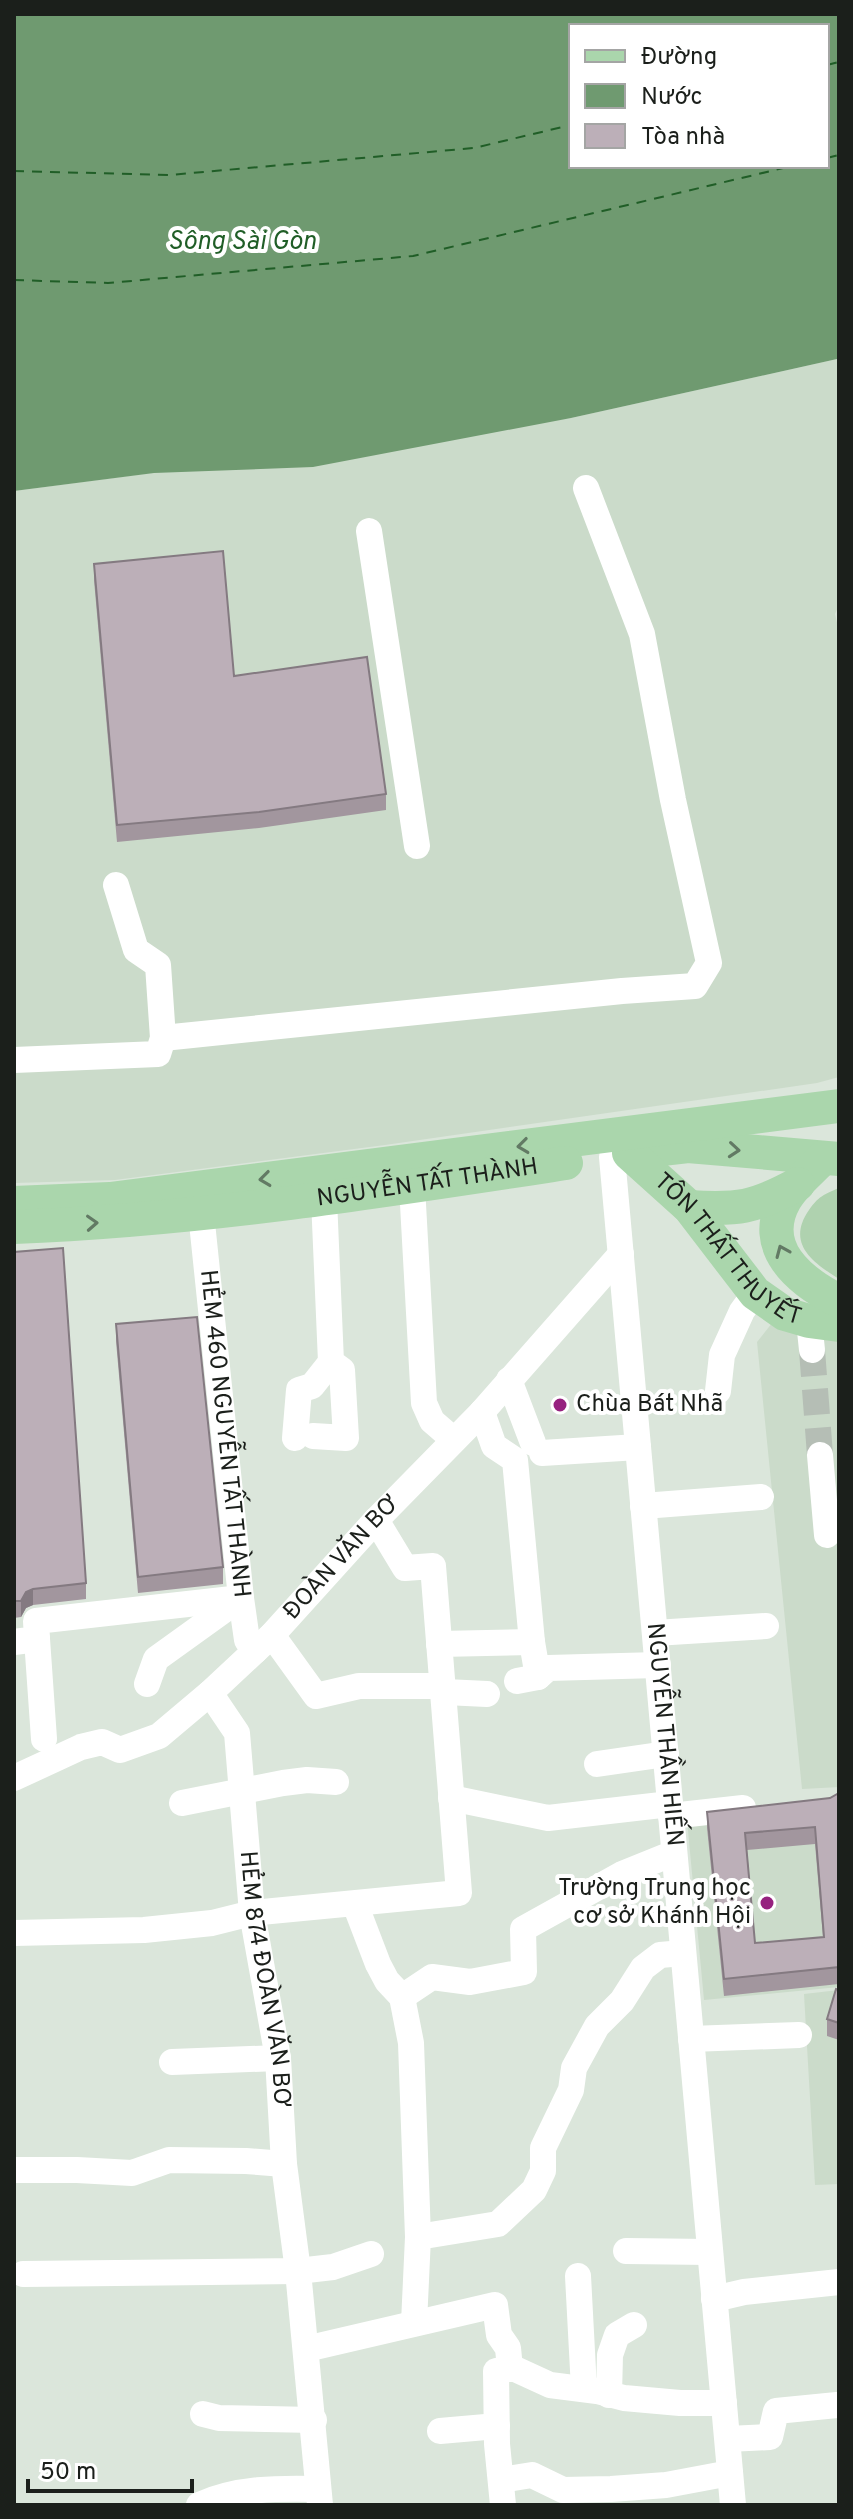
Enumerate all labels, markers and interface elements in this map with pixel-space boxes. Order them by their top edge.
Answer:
legend [569,24,829,168]
text: Đường [641,43,717,73]
text: Nước [641,83,703,113]
text: Tòa nhà [641,123,725,153]
water label: Sông Sài Gòn [168,226,316,259]
one-way arrow [516,1137,530,1154]
one-way arrow [728,1141,741,1158]
street label: NGUYỄN TẤT THÀNH [315,1152,540,1214]
street label: TÔN THẤT THUYẾT [647,1167,805,1333]
one-way arrow [258,1170,272,1187]
one-way arrow [86,1215,99,1232]
one-way arrow [775,1244,791,1259]
street label: HẺM 460 NGUYỄN TẤT THÀNH [192,1268,256,1599]
place label: Chùa Bát Nhã [576,1390,723,1420]
marker: Chùa Bát Nhã [551,1396,569,1414]
street label: ĐOÀN VĂN BƠ [278,1490,406,1626]
street label: NGUYỄN THẦN HIẾN [639,1622,694,1848]
street label: HẺM 874 ĐOÀN VĂN BƠ [232,1850,296,2108]
place label: Trường Trung học cơ sở Khánh Hội [558,1874,751,1932]
marker: Trường Trung học cơ sở Khánh Hội [758,1894,776,1912]
scale bar [28,2443,192,2493]
text: 50 m [40,2458,96,2488]

